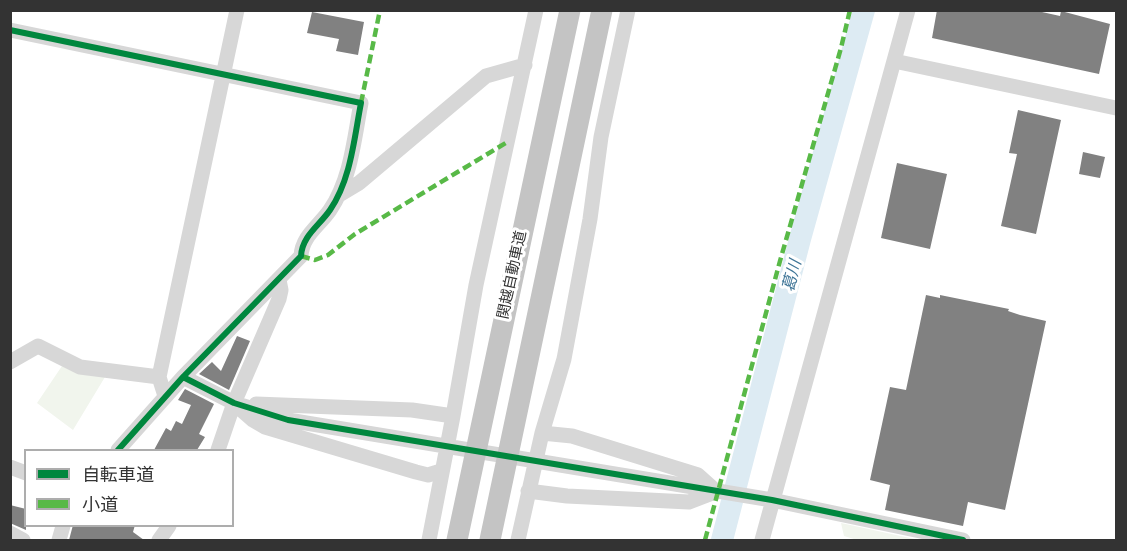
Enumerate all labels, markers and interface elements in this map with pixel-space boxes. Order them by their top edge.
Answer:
street label: 関越自動車道 [495,229,531,321]
water label: 葛川 [780,258,806,294]
legend [24,449,234,527]
text: 自転車道 [82,461,154,488]
text: 小道 [82,491,118,518]

